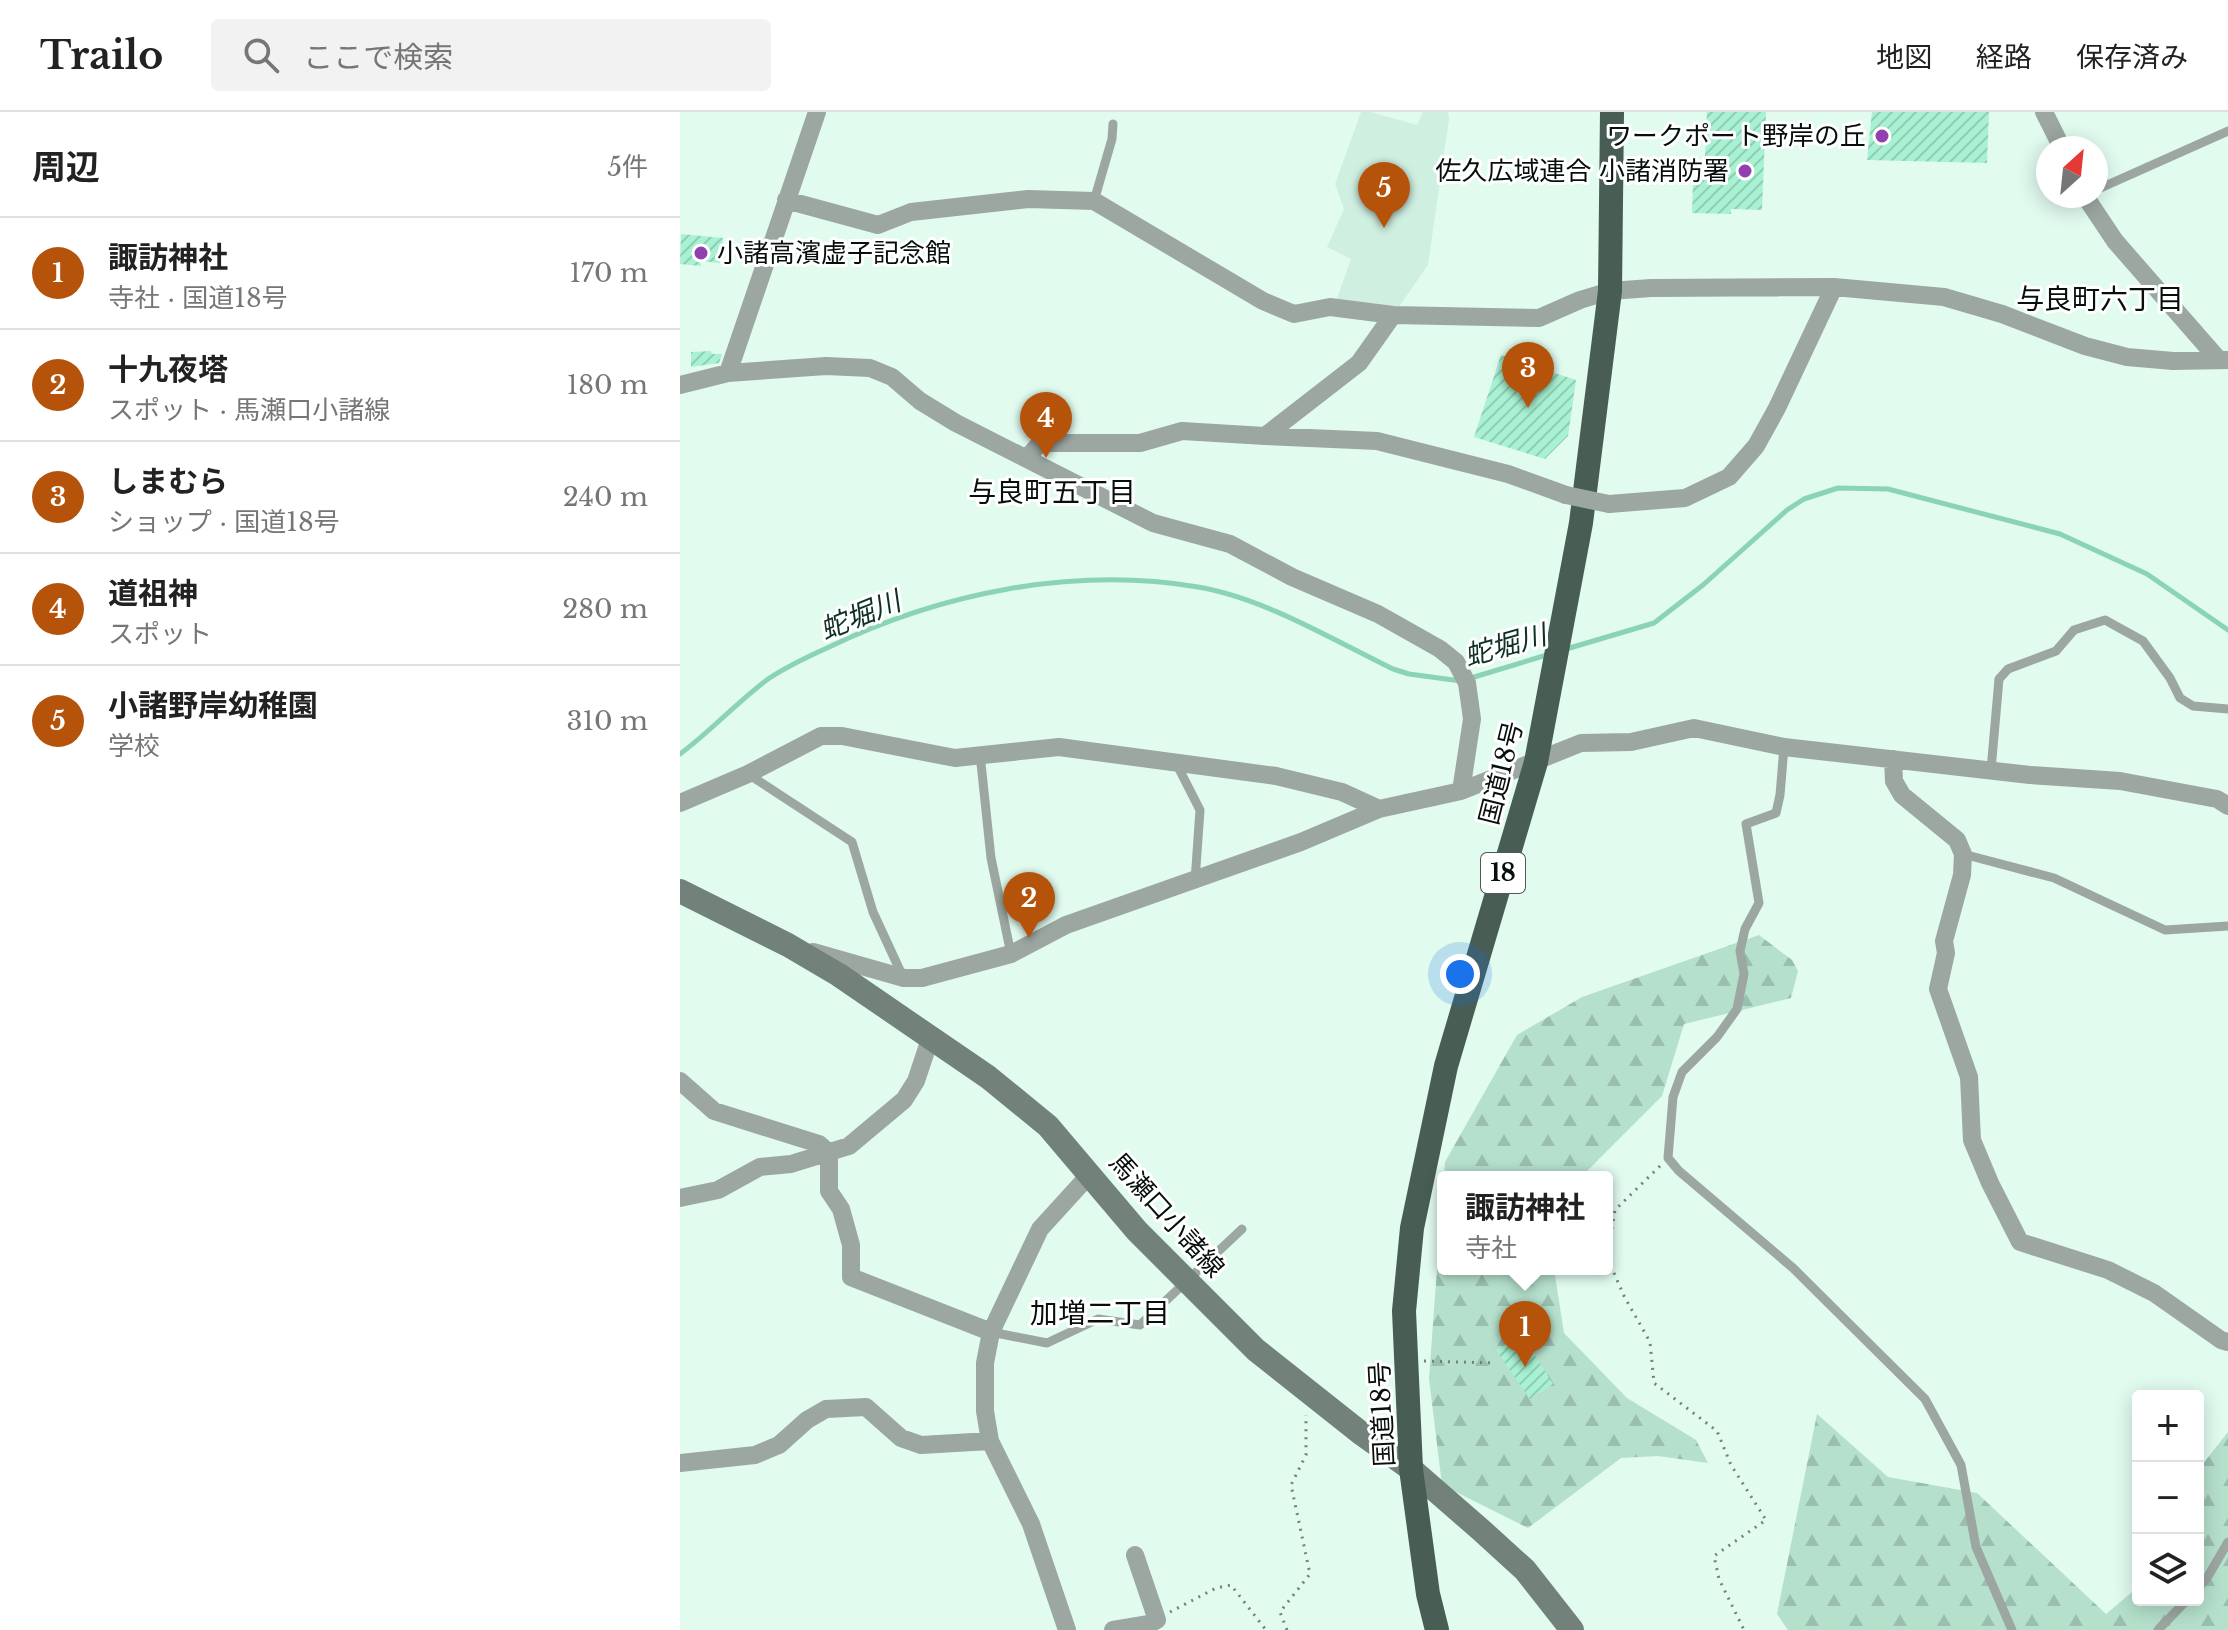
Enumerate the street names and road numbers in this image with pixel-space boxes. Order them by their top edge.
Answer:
street label: 国道18号 [1473,718,1529,828]
road number: 18 [1481,853,1525,893]
street label: 馬瀬口小諸線 [1103,1146,1231,1284]
street label: 国道18号 [1363,1361,1401,1467]

